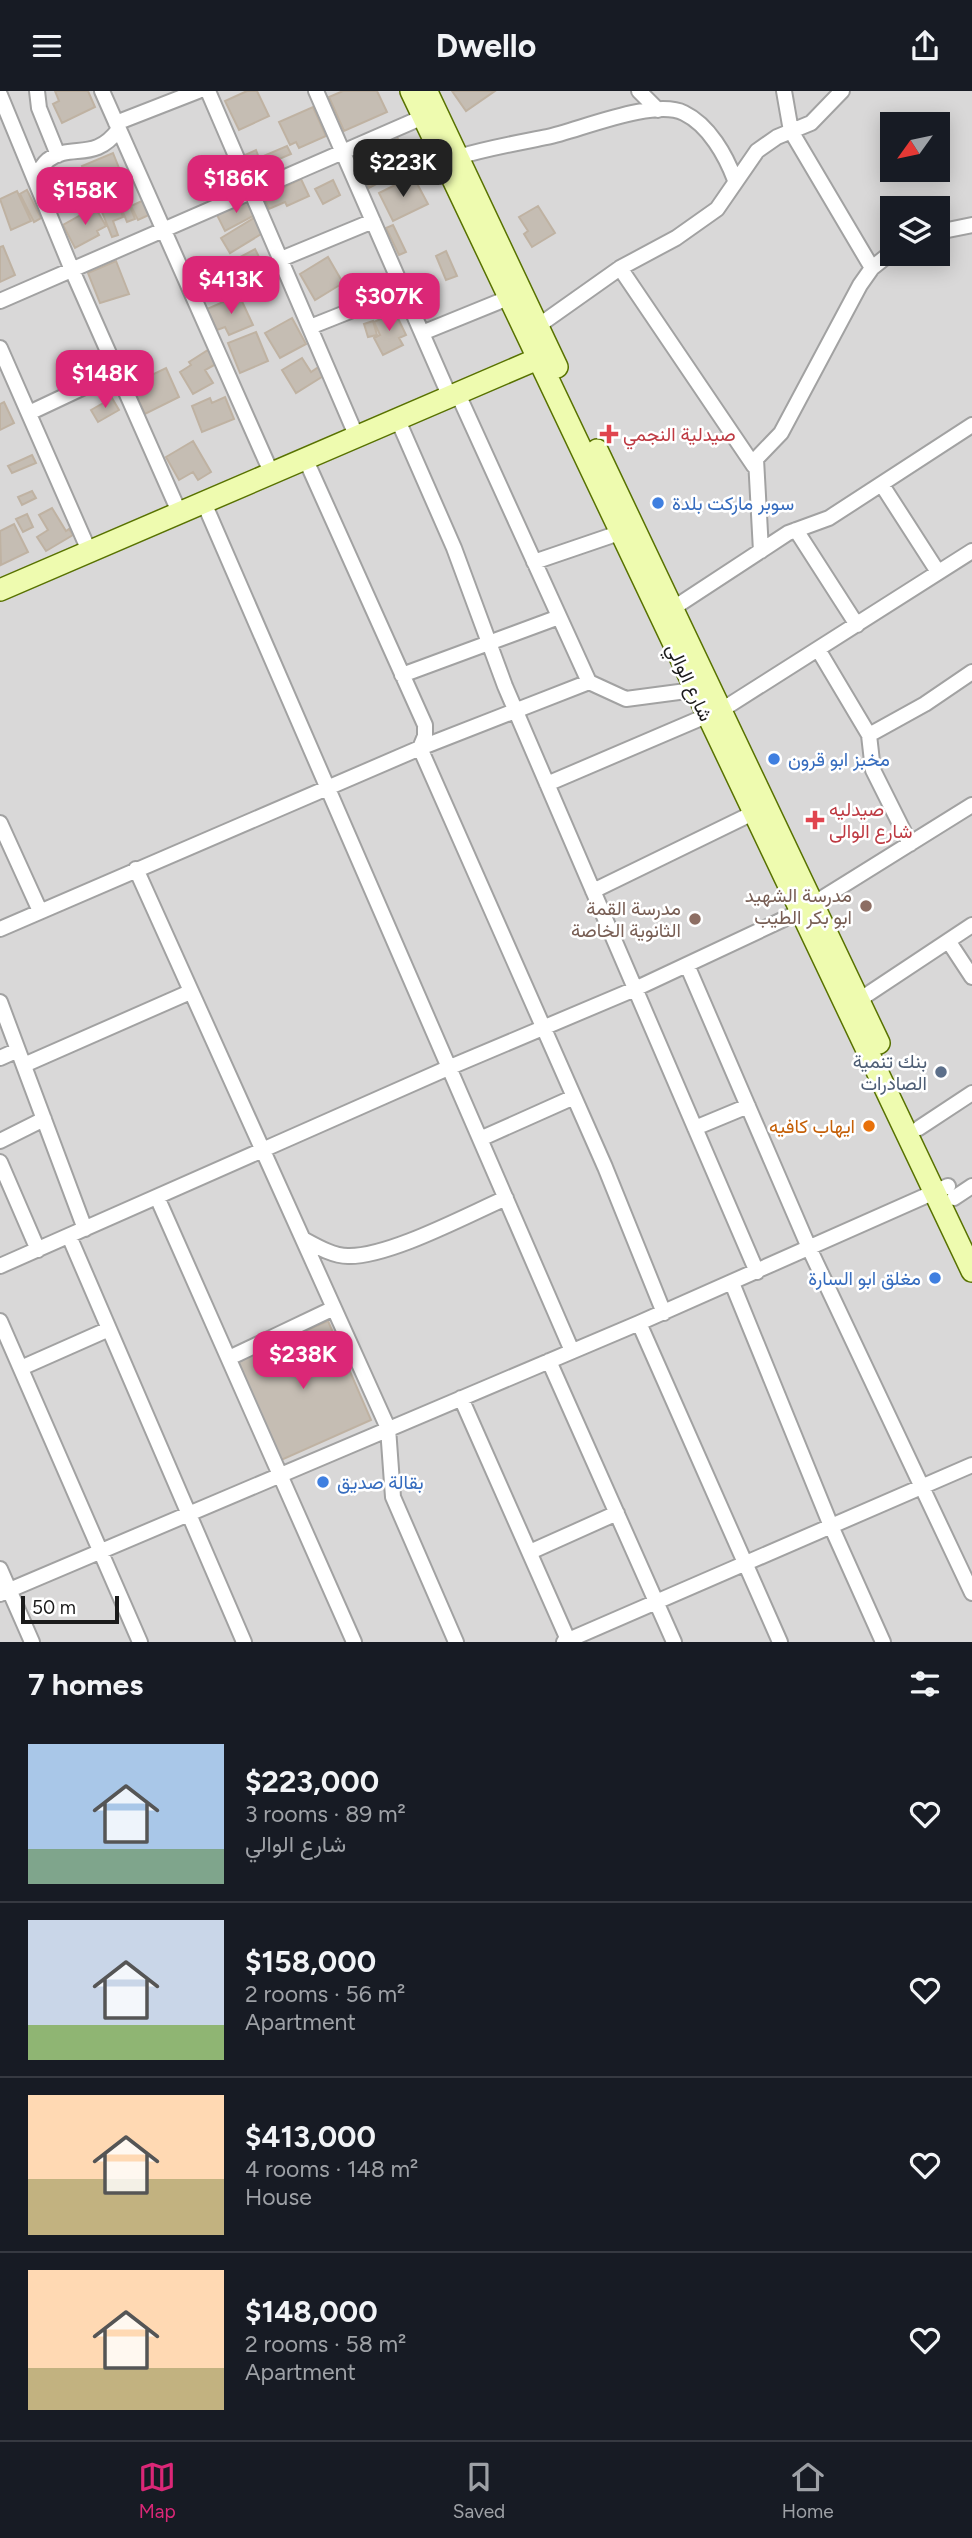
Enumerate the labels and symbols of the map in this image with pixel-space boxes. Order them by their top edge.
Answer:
north arrow [880,112,950,182]
pin: $223K [354,139,452,199]
pin: $186K [187,155,285,215]
pin: $158K [36,167,134,227]
pin: $413K [182,257,280,316]
pin: $307K [340,273,438,333]
pin: $148K [56,351,154,410]
place label: صيدلية النجمي [623,423,736,450]
marker: صيدلية النجمي [601,426,617,442]
place label: سوبر ماركت بلدة [672,492,794,515]
marker: سوبر ماركت بلدة [650,495,666,511]
street label: شارع الوالي [658,640,718,727]
place label: مخبز ابو قرون [788,748,890,771]
marker: مخبز ابو قرون [766,751,782,767]
place label: صيدليه شارع الوالى [829,798,912,844]
marker: صيدليه شارع الوالى [807,812,823,828]
place label: مدرسة الشهيد ابو بكر الطيب [745,884,852,929]
place label: مدرسة القمة الثانوية الخاصة [571,897,681,942]
marker: مدرسة الشهيد ابو بكر الطيب [858,898,874,914]
marker: مدرسة القمة الثانوية الخاصة [687,911,703,927]
place label: بنك تنمية الصادرات [853,1050,927,1095]
marker: بنك تنمية الصادرات [933,1064,949,1080]
place label: ايهاب كافيه [769,1115,855,1138]
marker: ايهاب كافيه [861,1118,877,1134]
place label: مغلق ابو السارة [808,1267,921,1290]
marker: مغلق ابو السارة [927,1270,943,1286]
pin: $238K [254,1331,352,1391]
place label: بقالة صديق [337,1471,424,1494]
marker: بقالة صديق [315,1474,331,1490]
scale bar [21,1593,119,1625]

